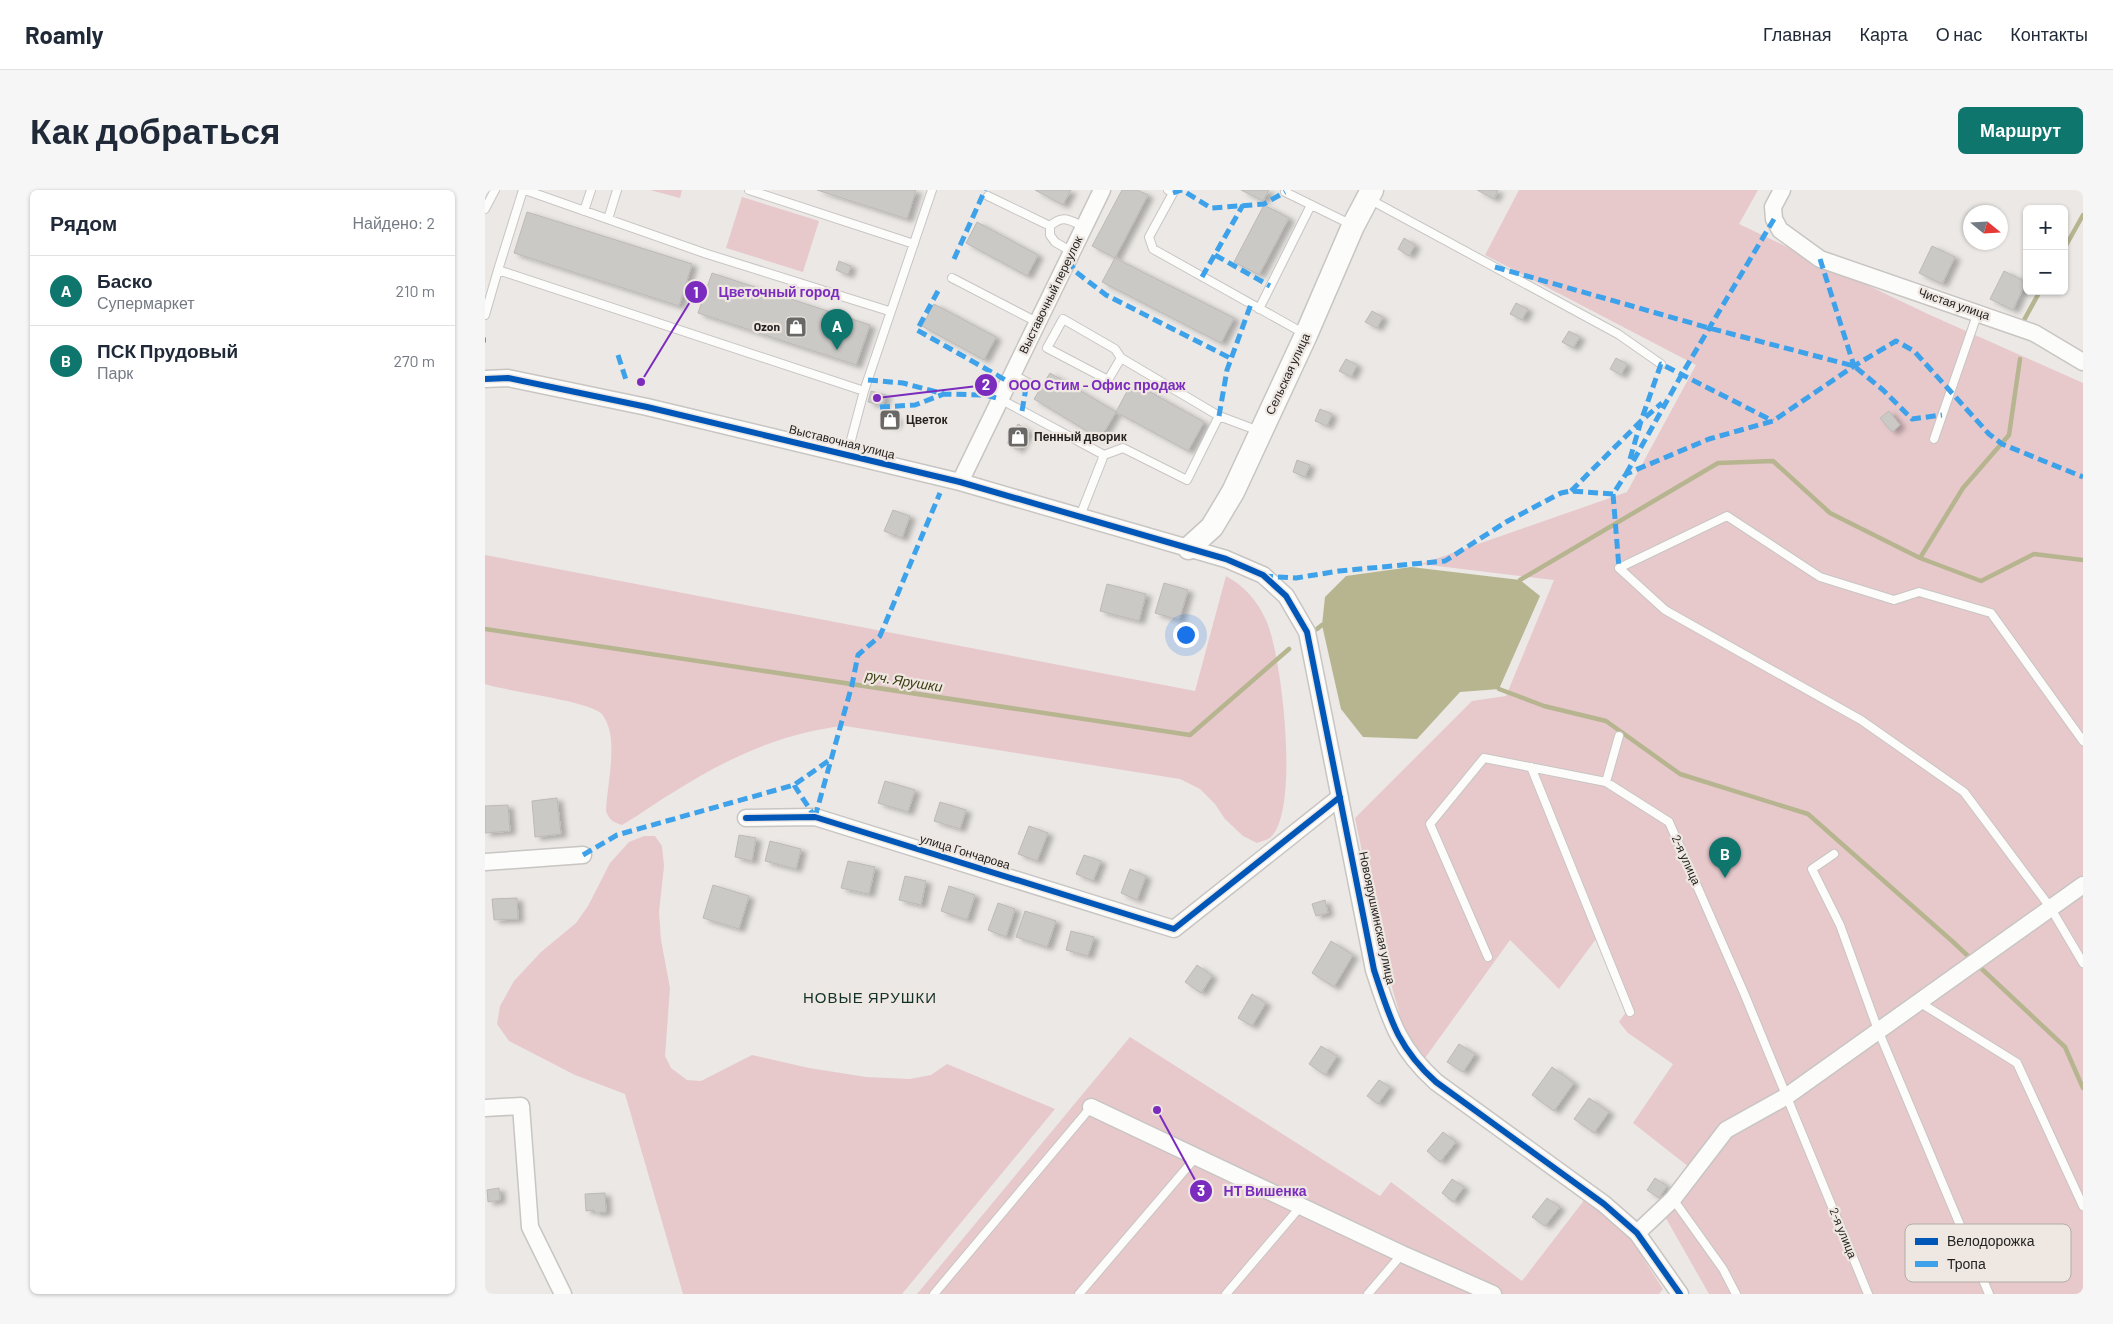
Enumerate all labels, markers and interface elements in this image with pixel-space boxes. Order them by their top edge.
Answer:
text: Roamly [25,20,104,49]
text: Главная [1763,23,1832,45]
text: Карта [1860,23,1908,45]
text: О нас [1936,23,1982,45]
text: Контакты [2010,23,2088,45]
button: Маршрут [1958,107,2083,154]
text: Как добраться [30,109,280,151]
north arrow [1963,205,2008,250]
map controls [2023,205,2068,295]
button: + [2023,205,2068,250]
text: Рядом [50,210,117,235]
text: Найдено: 2 [352,213,435,232]
street label: Выставочный переулок [1016,233,1086,356]
button: − [2023,250,2068,295]
text: Баско [97,269,153,292]
callout: Цветочный город [683,278,849,307]
text: A [61,281,71,300]
text: 210 m [396,281,435,300]
text: 1 [693,283,699,301]
text: Цветочный город [718,283,840,300]
street label: Чистая улица [1916,284,1992,323]
text: Супермаркет [97,293,195,312]
pin: A [821,309,853,350]
shop icon: Ozon [784,315,808,339]
place label: Ozon [754,319,780,333]
street label: Сельская улица [1262,330,1313,417]
text: ПСК Прудовый [97,339,238,362]
text: B [61,351,71,370]
text: 270 m [393,351,435,370]
text: Парк [97,363,133,382]
callout: ООО Стим - Офис продаж [973,370,1195,399]
text: 2 [982,375,990,393]
text: ООО Стим - Офис продаж [1008,376,1187,393]
shop icon: Цветок [878,408,902,432]
place label: Цветок [906,412,949,427]
street label: Выставочная улица [788,421,897,462]
shop icon: Пенный дворик [1006,425,1030,449]
place label: Пенный дворик [1034,429,1128,444]
your location [1173,622,1199,648]
water label: руч. Ярушки [863,666,944,695]
street label: улица Гончарова [918,831,1012,872]
street label: 2-я улица [1669,833,1704,887]
pin: B [1709,837,1741,878]
street label: Новоярушкинская улица [1356,850,1399,986]
district label: НОВЫЕ ЯРУШКИ [803,988,937,1006]
callout: НТ Вишенка [1189,1177,1316,1206]
text: 3 [1197,1181,1205,1199]
text: НТ Вишенка [1224,1182,1307,1199]
street label: 2-я улица [1827,1205,1860,1261]
legend [1905,1224,2071,1282]
text: Велодорожка [1947,1232,2035,1249]
text: Тропа [1947,1255,1986,1272]

